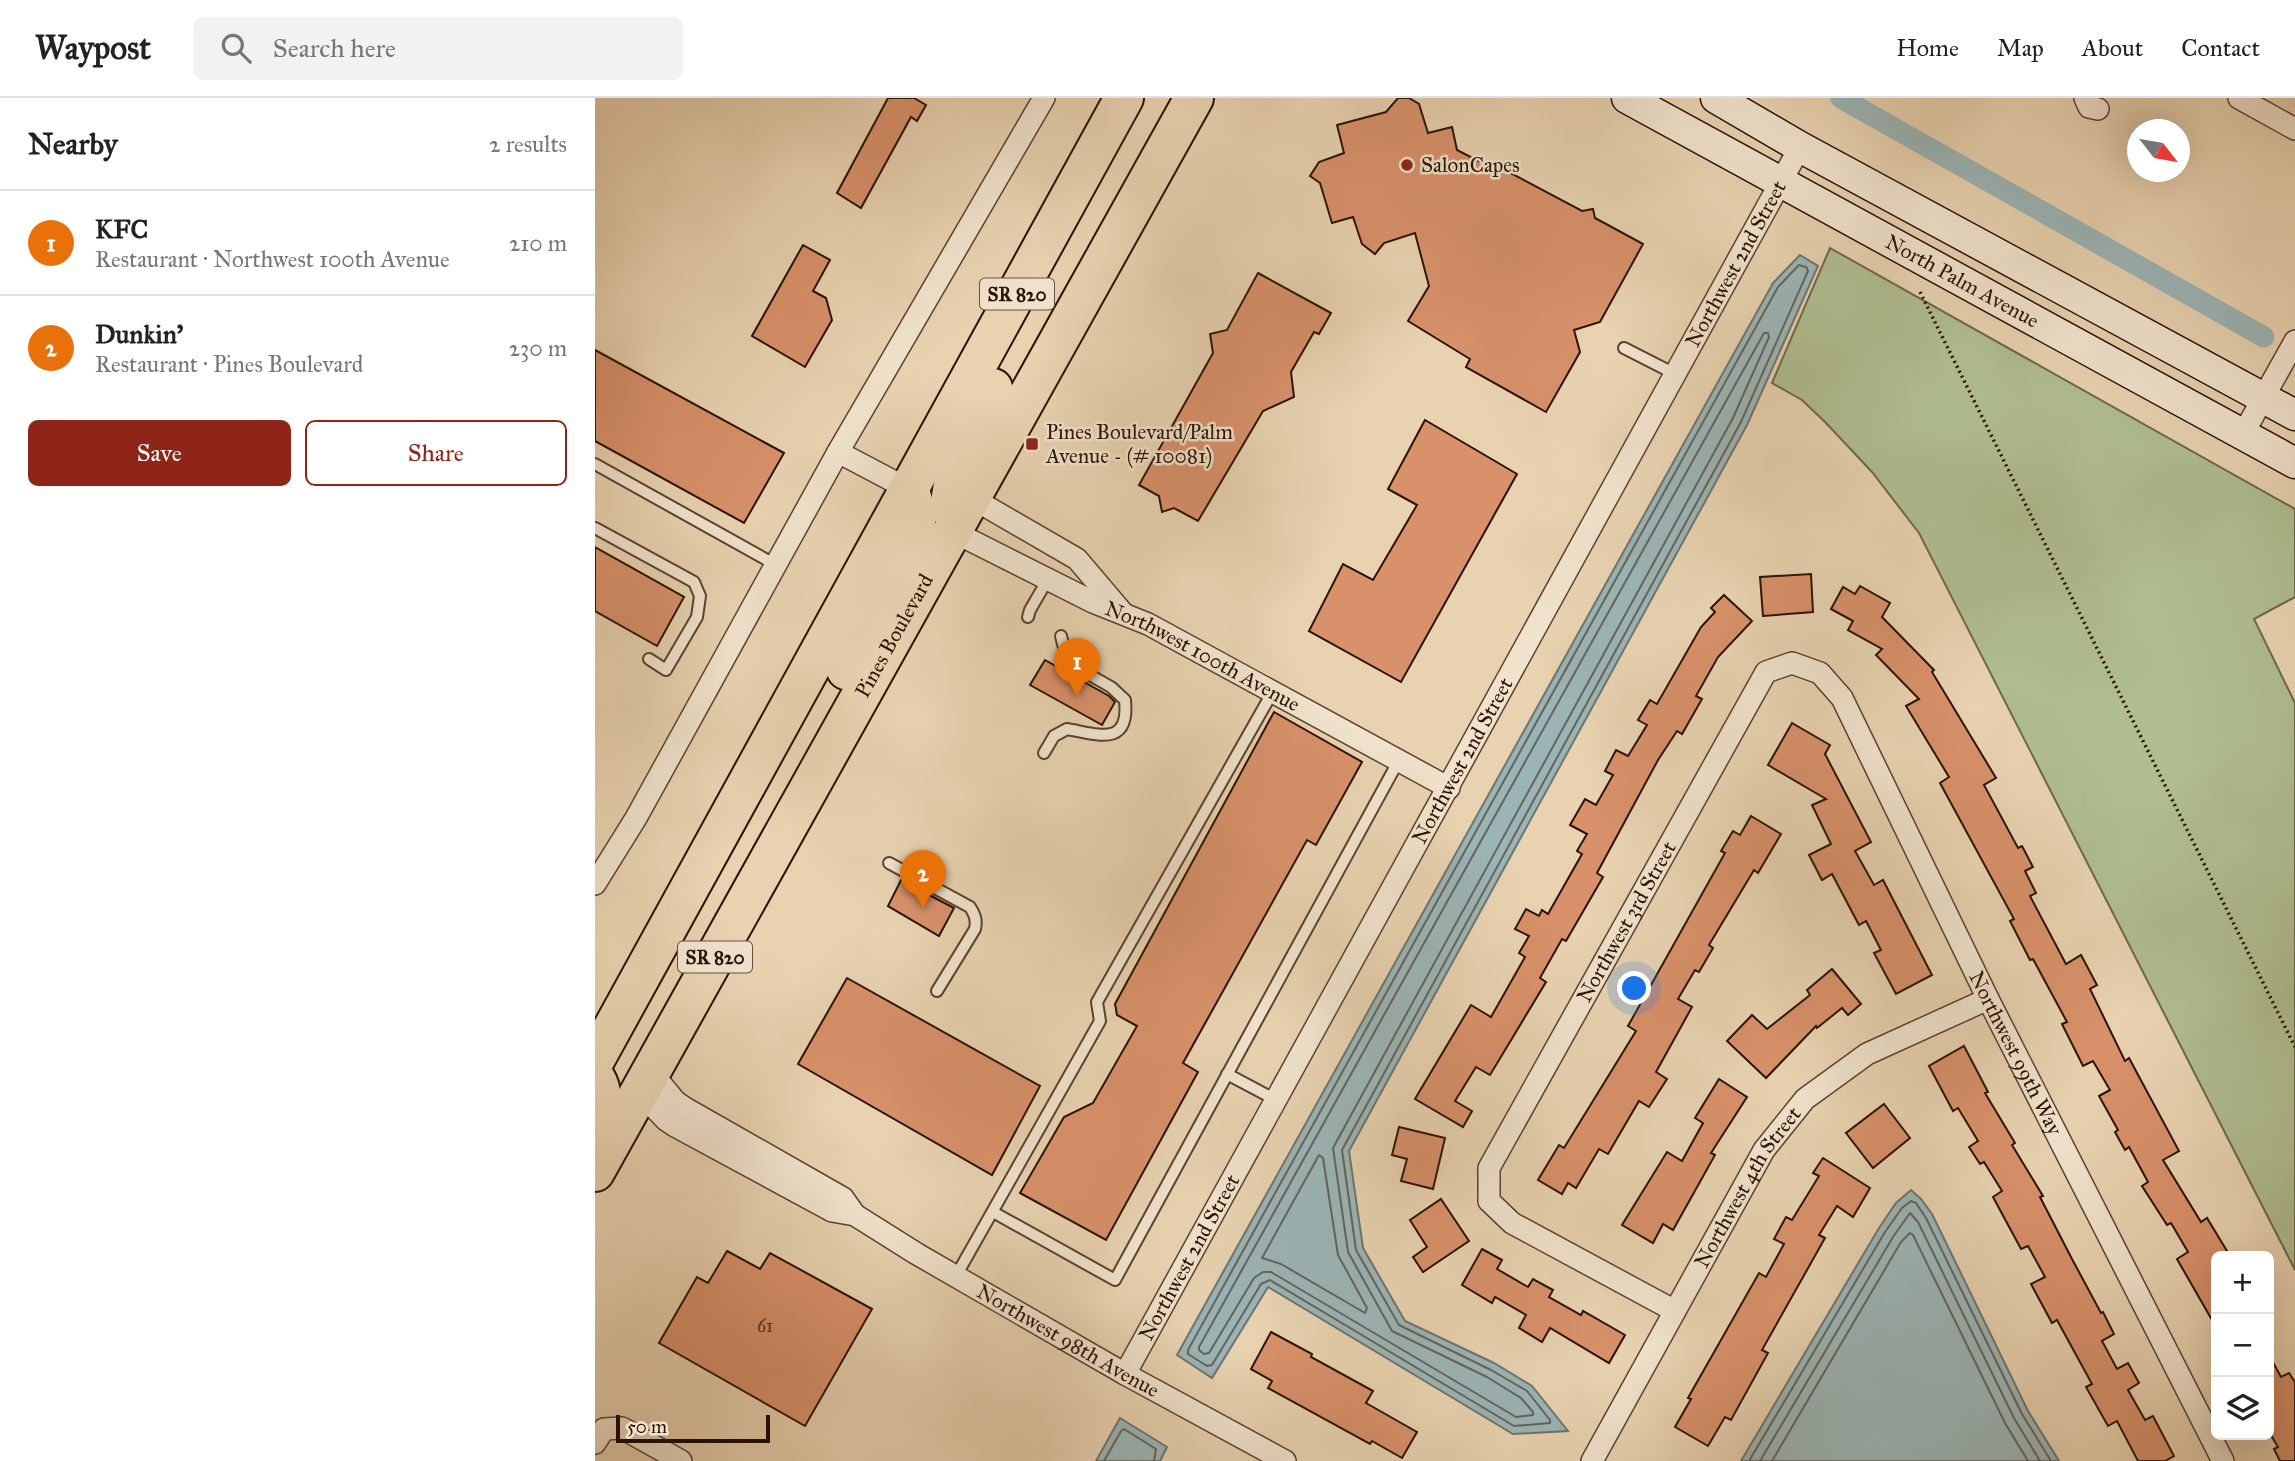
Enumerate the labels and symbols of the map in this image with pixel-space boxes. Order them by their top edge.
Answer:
north arrow [2127,119,2190,182]
place label: SalonCapes [1421,152,1520,178]
marker: SalonCapes [1399,157,1415,173]
street label: Northwest 2nd Street [1680,176,1792,352]
street label: North Palm Avenue [1881,229,2044,334]
road number: SR 820 [980,278,1054,310]
place label: Pines Boulevard/Palm Avenue - (# 10081) [1045,419,1233,469]
marker: Pines Boulevard/Palm Avenue - (# 10081) [1024,436,1040,452]
street label: Pines Boulevard [849,569,939,702]
street label: Northwest 100th Avenue [1101,595,1305,717]
pin: 1 [1054,638,1100,696]
street label: Northwest 2nd Street [1406,672,1519,848]
street label: Northwest 3rd Street [1571,836,1682,1007]
pin: 2 [900,850,946,908]
road number: SR 820 [678,942,752,972]
street label: Northwest 99th Way [1963,967,2069,1140]
your location [1617,971,1651,1005]
street label: Northwest 4th Street [1688,1101,1807,1272]
street label: Northwest 2nd Street [1133,1169,1246,1345]
street label: Northwest 98th Avenue [972,1278,1164,1403]
house number: 61 [757,1315,773,1337]
scale bar [616,1412,770,1444]

